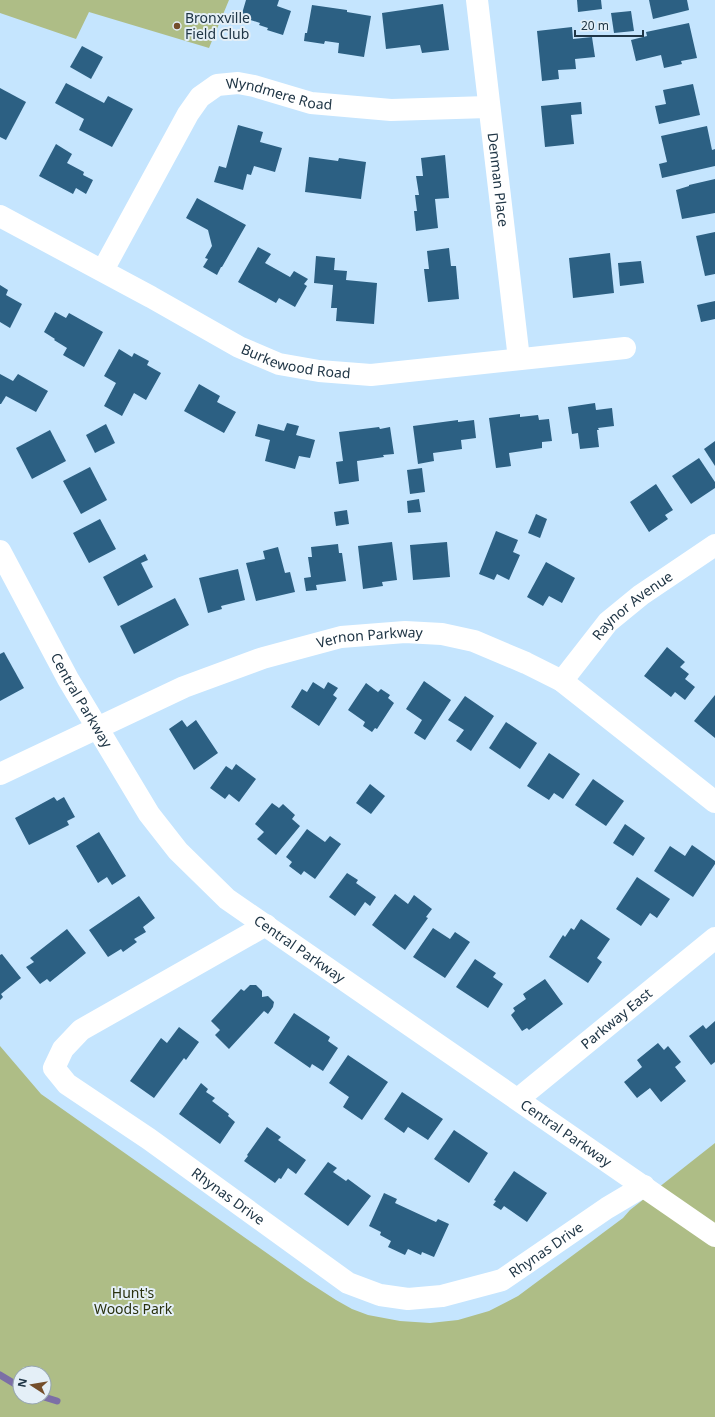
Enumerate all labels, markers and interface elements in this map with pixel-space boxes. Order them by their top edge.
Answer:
place label: Bronxville Field Club [185,8,250,43]
scale bar [575,12,643,38]
text: 20 m [581,17,609,34]
marker: Bronxville Field Club [172,21,182,31]
street label: Wyndmere Road [225,73,333,114]
street label: Denman Place [484,132,513,228]
street label: Burkewood Road [238,339,351,382]
street label: Raynor Avenue [587,566,676,644]
street label: Vernon Parkway [314,622,424,652]
street label: Central Parkway [47,649,117,752]
street label: Central Parkway [250,910,350,987]
street label: Parkway East [576,983,656,1053]
street label: Central Parkway [517,1095,616,1171]
street label: Rhynas Drive [188,1163,269,1229]
street label: Rhynas Drive [505,1217,587,1282]
park label: Hunt's Woods Park [94,1283,173,1318]
north arrow [12,1365,52,1405]
text: N [13,1377,30,1389]

